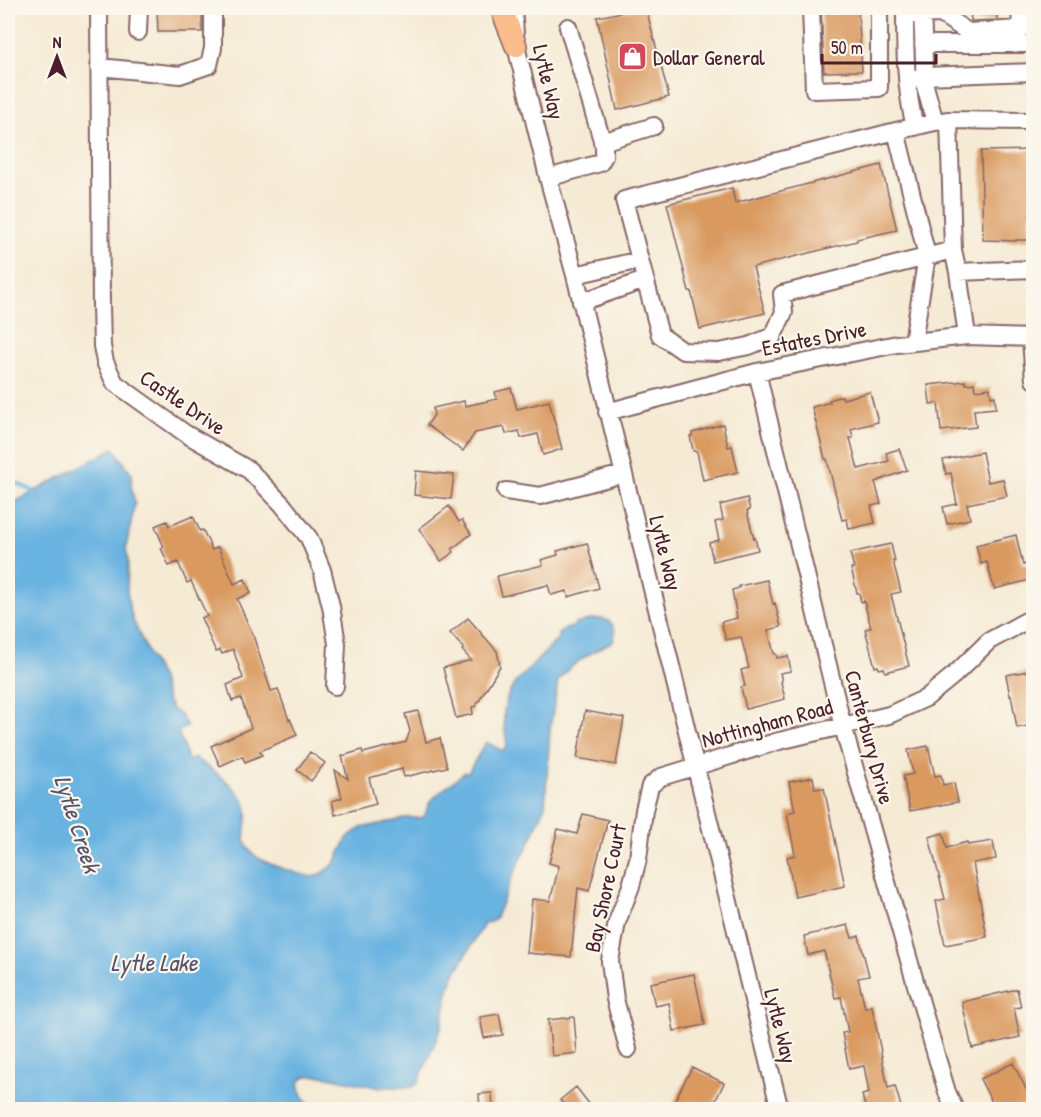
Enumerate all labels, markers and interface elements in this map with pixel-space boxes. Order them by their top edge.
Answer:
north arrow [27,27,87,87]
scale bar [822,27,936,65]
text: N [53,31,62,53]
text: 50 m [831,35,863,60]
street label: Lytle Way [526,41,572,123]
shop icon: Dollar General [616,41,648,73]
place label: Dollar General [653,42,765,72]
street label: Estates Drive [759,313,869,363]
street label: Castle Drive [134,362,232,442]
street label: Lytle Way [642,512,690,594]
street label: Canterbury Drive [838,667,902,808]
street label: Nottingham Road [698,691,836,755]
water label: Lytle Creek [46,771,109,879]
street label: Bay Shore Court [577,821,633,955]
water label: Lytle Lake [111,946,199,979]
street label: Lytle Way [757,985,805,1067]

